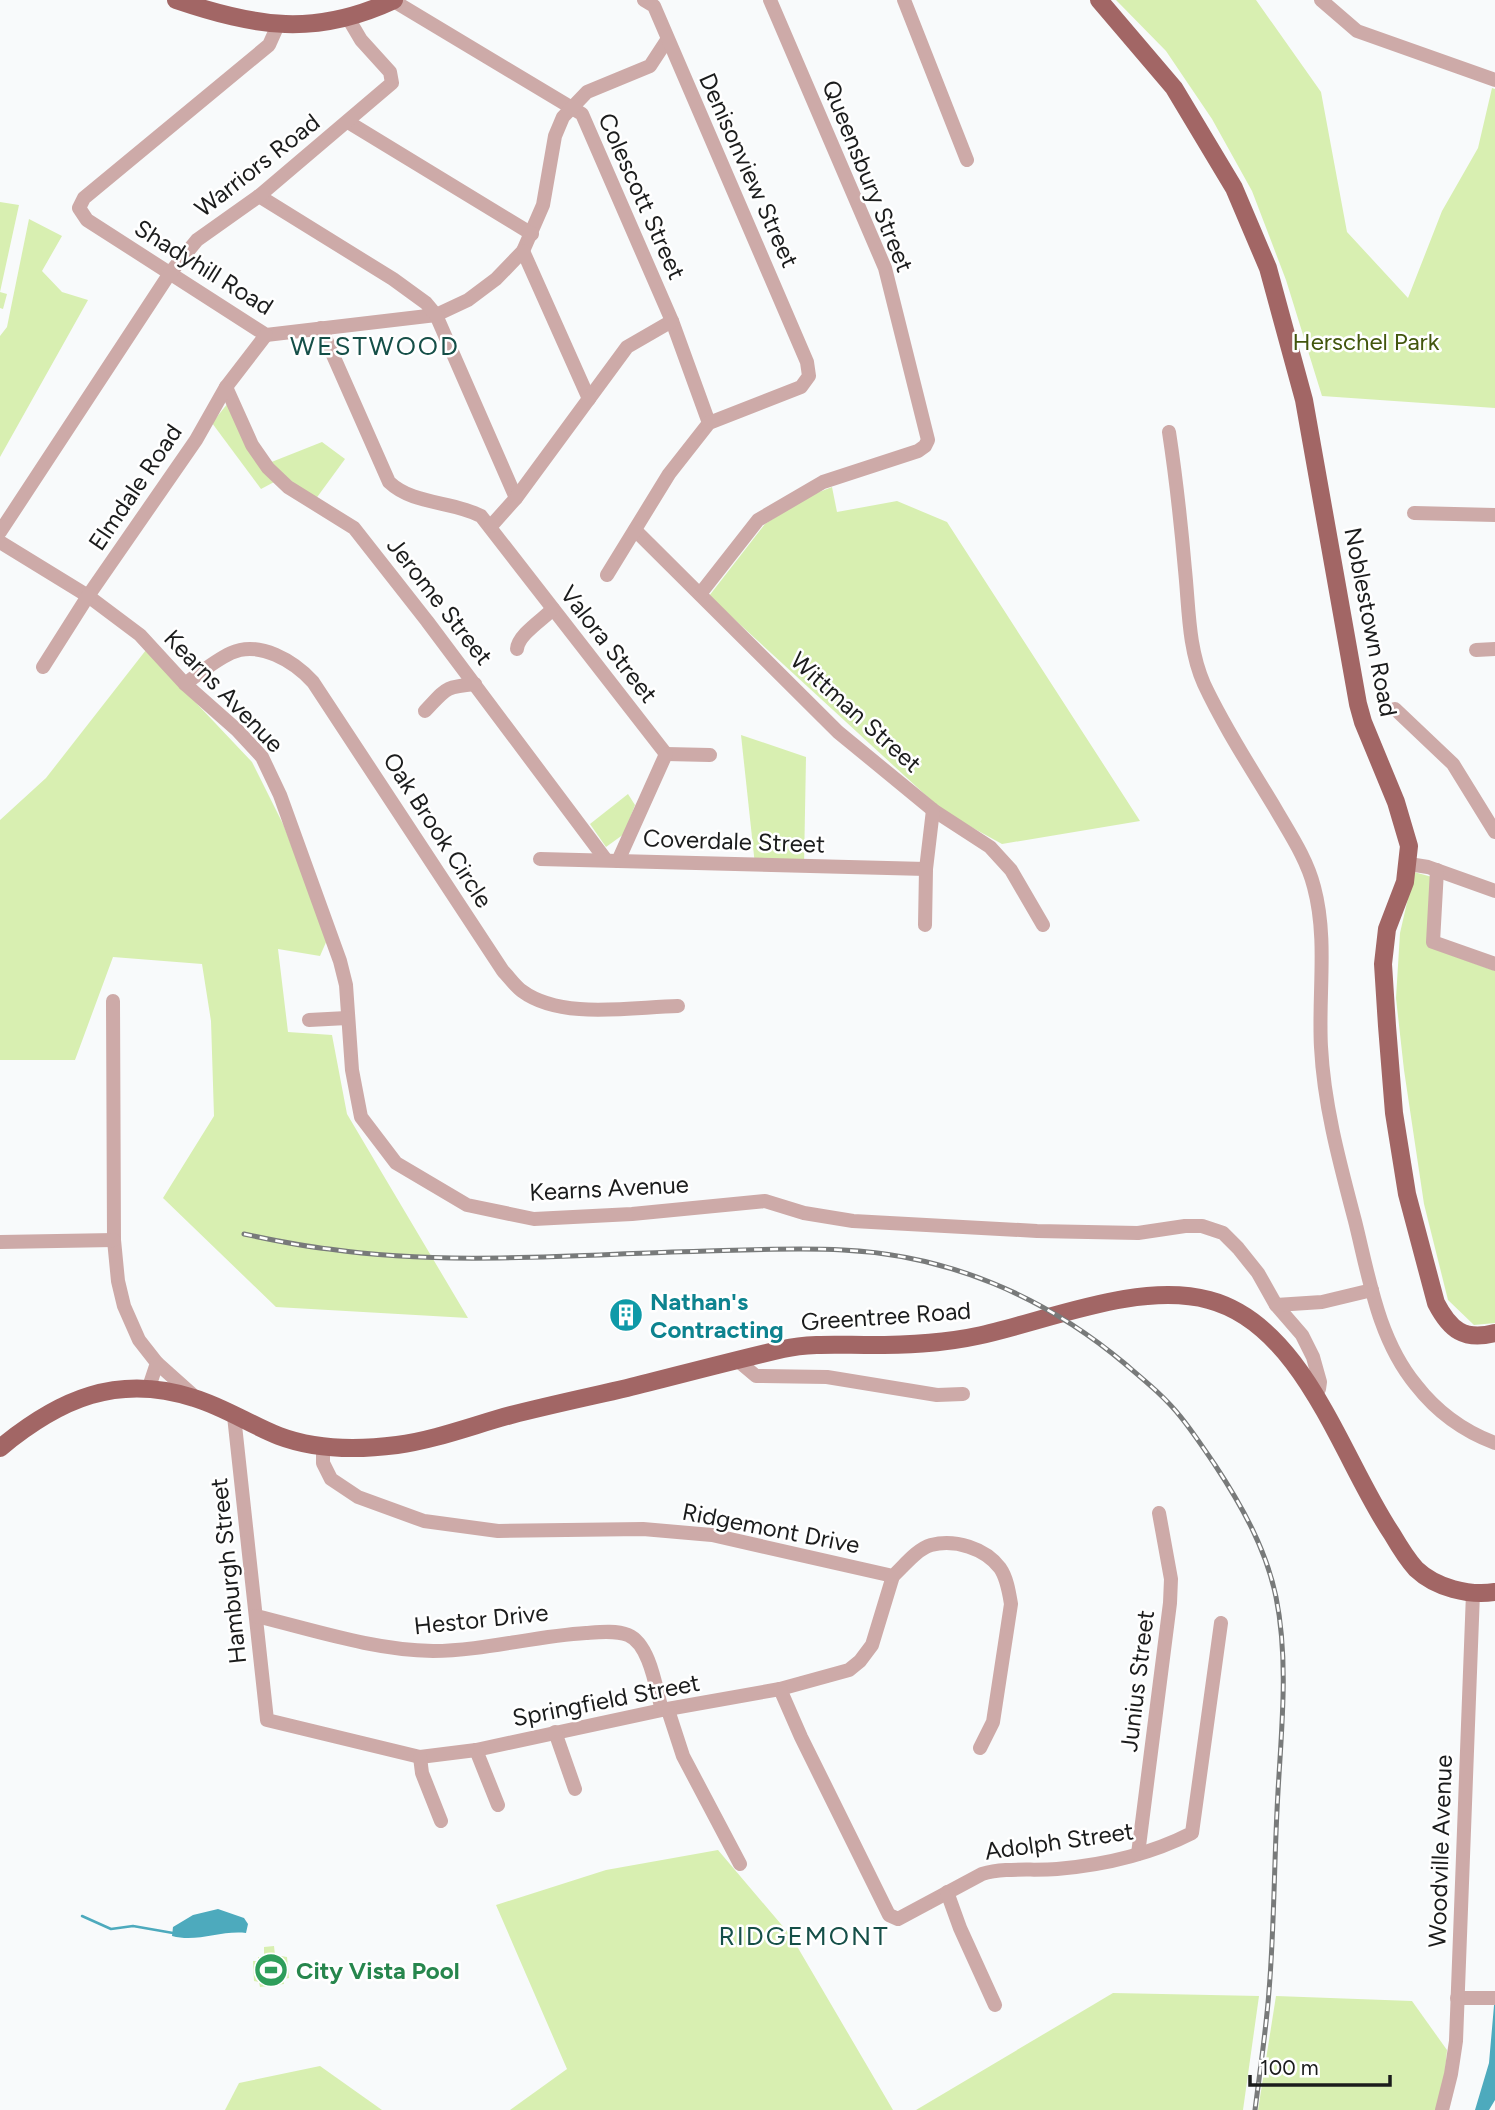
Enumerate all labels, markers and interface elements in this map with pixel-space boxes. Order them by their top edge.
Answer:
street label: Denisonview Street [693,68,805,272]
street label: Queensbury Street [816,76,920,276]
street label: Warriors Road [189,107,325,223]
street label: Colescott Street [592,108,692,284]
street label: Shadyhill Road [129,213,279,321]
park label: Herschel Park [1293,327,1440,356]
district label: WESTWOOD [290,330,460,362]
street label: Elmdale Road [82,418,188,556]
street label: Noblestown Road [1338,525,1404,719]
street label: Jerome Street [381,531,499,671]
street label: Valora Street [554,580,664,708]
street label: Kearns Avenue [158,624,290,758]
street label: Wittman Street [785,646,927,778]
street label: Oak Brook Circle [377,747,499,913]
street label: Coverdale Street [642,823,826,859]
street label: Kearns Avenue [529,1169,689,1207]
place label: Nathan's Contracting [650,1287,784,1344]
building icon: Nathan's Contracting [607,1296,645,1334]
street label: Greentree Road [800,1296,972,1336]
street label: Hamburgh Street [204,1477,252,1665]
street label: Ridgemont Drive [680,1497,862,1559]
street label: Hestor Drive [412,1598,550,1640]
street label: Junius Street [1114,1609,1160,1753]
street label: Springfield Street [510,1668,702,1732]
street label: Woodville Avenue [1422,1754,1458,1948]
street label: Adolph Street [983,1816,1135,1866]
district label: RIDGEMONT [718,1920,890,1952]
sports icon: City Vista Pool [252,1951,290,1989]
place label: City Vista Pool [296,1956,460,1985]
scale bar [1250,2044,1390,2088]
text: 100 m [1260,2055,1319,2080]

